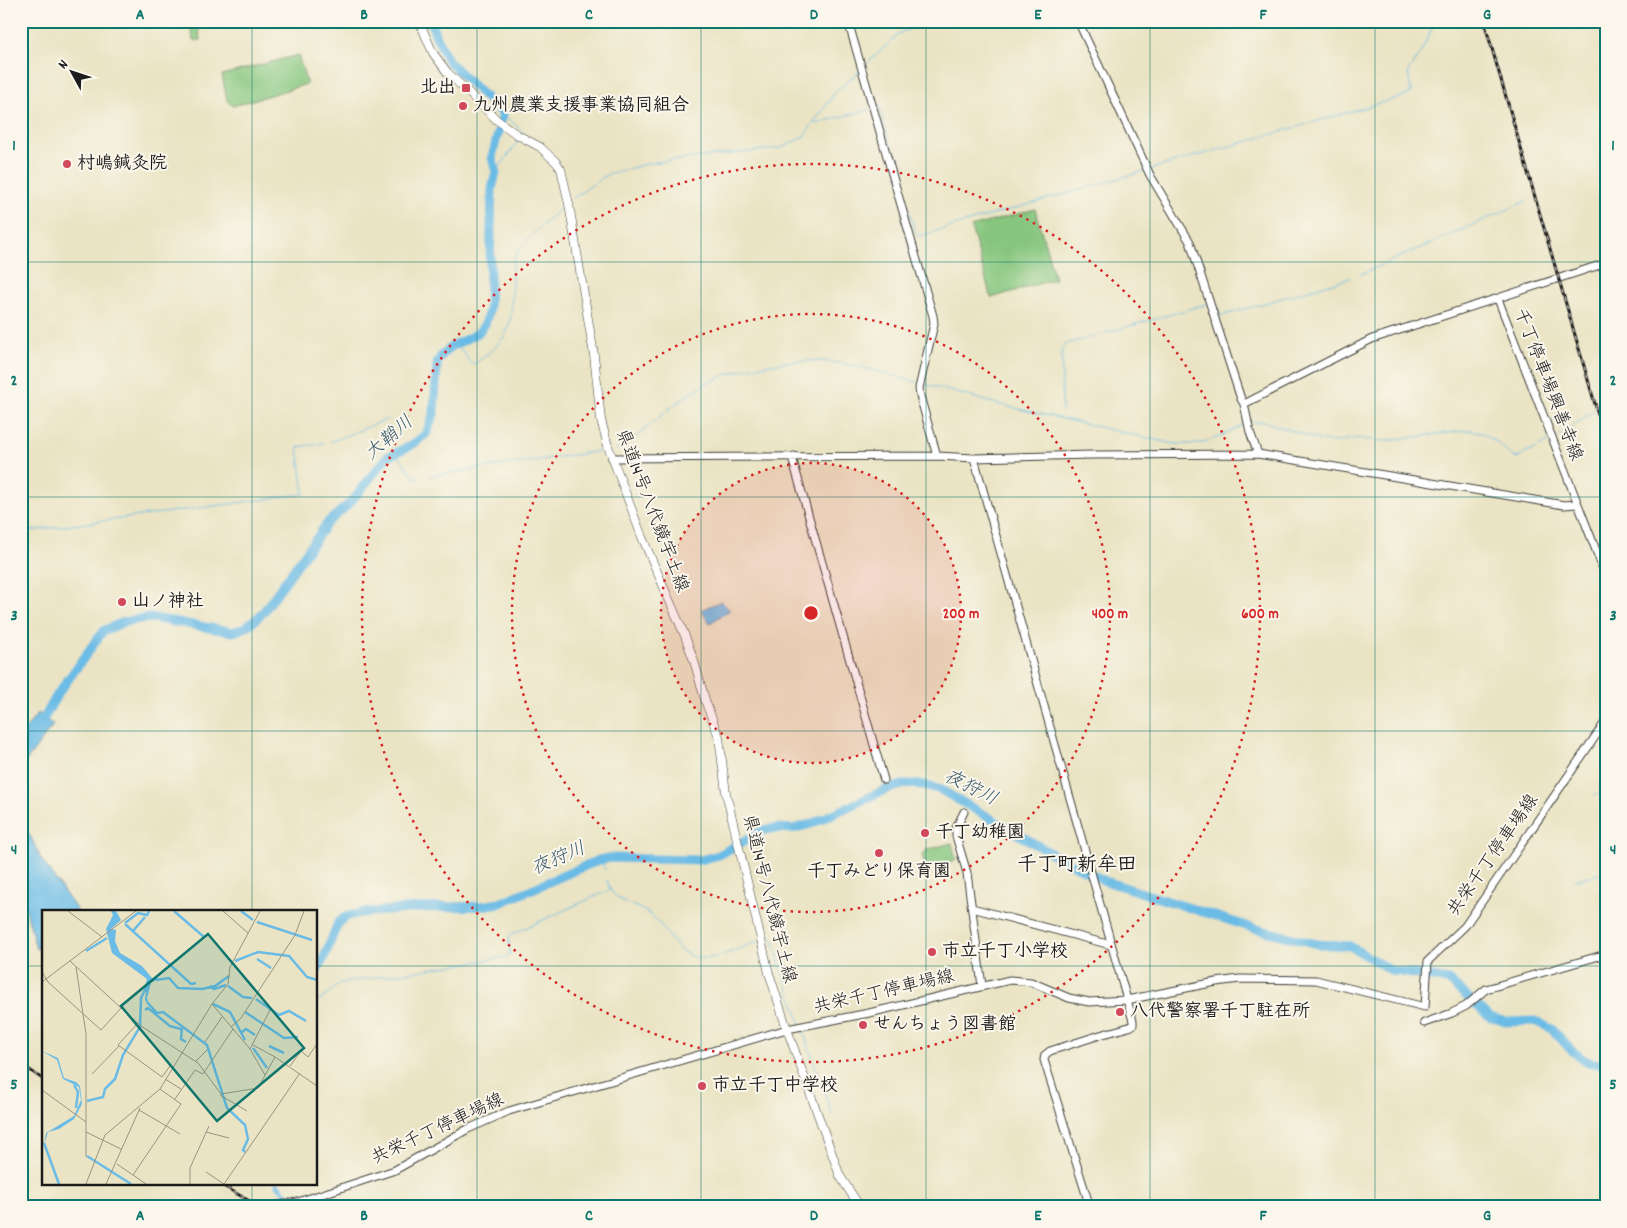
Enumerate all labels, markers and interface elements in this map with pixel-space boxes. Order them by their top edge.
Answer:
text: A [136,4,145,27]
text: B [360,4,368,27]
text: C [585,4,593,27]
text: D [810,4,819,27]
text: E [1034,4,1042,27]
text: F [1259,4,1267,27]
text: G [1483,4,1491,27]
north arrow [48,48,98,98]
text: N [54,56,74,74]
place label: 北出 [420,76,456,101]
marker: 北出 [460,82,472,94]
place label: 九州農業支援事業協同組合 [473,94,689,119]
marker: 九州農業支援事業協同組合 [457,100,469,112]
text: 1 [12,135,16,158]
text: 1 [1611,135,1615,158]
place label: 村嶋鍼灸院 [77,152,167,177]
marker: 村嶋鍼灸院 [61,158,73,170]
street label: 千丁停車場興善寺線 [1506,305,1588,465]
text: 2 [11,370,18,393]
text: 2 [1610,370,1617,393]
water label: 大鞘川 [360,410,420,468]
street label: 県道14号八代鏡宇土線 [608,426,694,596]
place label: 山ノ神社 [132,590,204,615]
marker: 山ノ神社 [116,596,128,608]
centre of rings [802,604,820,622]
text: 200 m [943,604,979,626]
text: 400 m [1092,604,1128,626]
text: 600 m [1241,604,1279,626]
text: 3 [10,605,18,628]
text: 3 [1609,605,1617,628]
water label: 夜狩川 [938,764,1002,814]
street label: 共栄千丁停車場線 [1442,790,1546,922]
street label: 県道14号八代鏡宇土線 [735,812,801,986]
place label: 千丁幼稚園 [935,821,1025,846]
marker: 千丁幼稚園 [919,827,931,839]
water label: 夜狩川 [527,836,591,884]
text: 4 [11,839,17,862]
text: 4 [1610,839,1616,862]
marker: 千丁みどり保育園 [873,847,885,859]
district label: 千丁町新牟田 [1017,852,1137,880]
place label: 千丁みどり保育園 [807,860,951,885]
inset map [42,910,318,1186]
place label: 市立千丁小学校 [942,940,1068,965]
marker: 市立千丁小学校 [926,946,938,958]
street label: 共栄千丁停車場線 [811,965,957,1021]
place label: 八代警察署千丁駐在所 [1130,1000,1310,1025]
marker: 八代警察署千丁駐在所 [1114,1006,1126,1018]
place label: せんちょう図書館 [873,1013,1016,1038]
marker: せんちょう図書館 [857,1019,869,1031]
text: 5 [10,1074,18,1097]
place label: 市立千丁中学校 [712,1074,838,1099]
text: 5 [1609,1074,1617,1097]
marker: 市立千丁中学校 [696,1080,708,1092]
street label: 共栄千丁停車場線 [367,1088,509,1172]
text: A [136,1205,145,1228]
text: B [360,1205,368,1228]
text: C [585,1205,593,1228]
text: D [810,1205,819,1228]
text: E [1034,1205,1042,1228]
text: F [1259,1205,1267,1228]
text: G [1483,1205,1491,1228]

